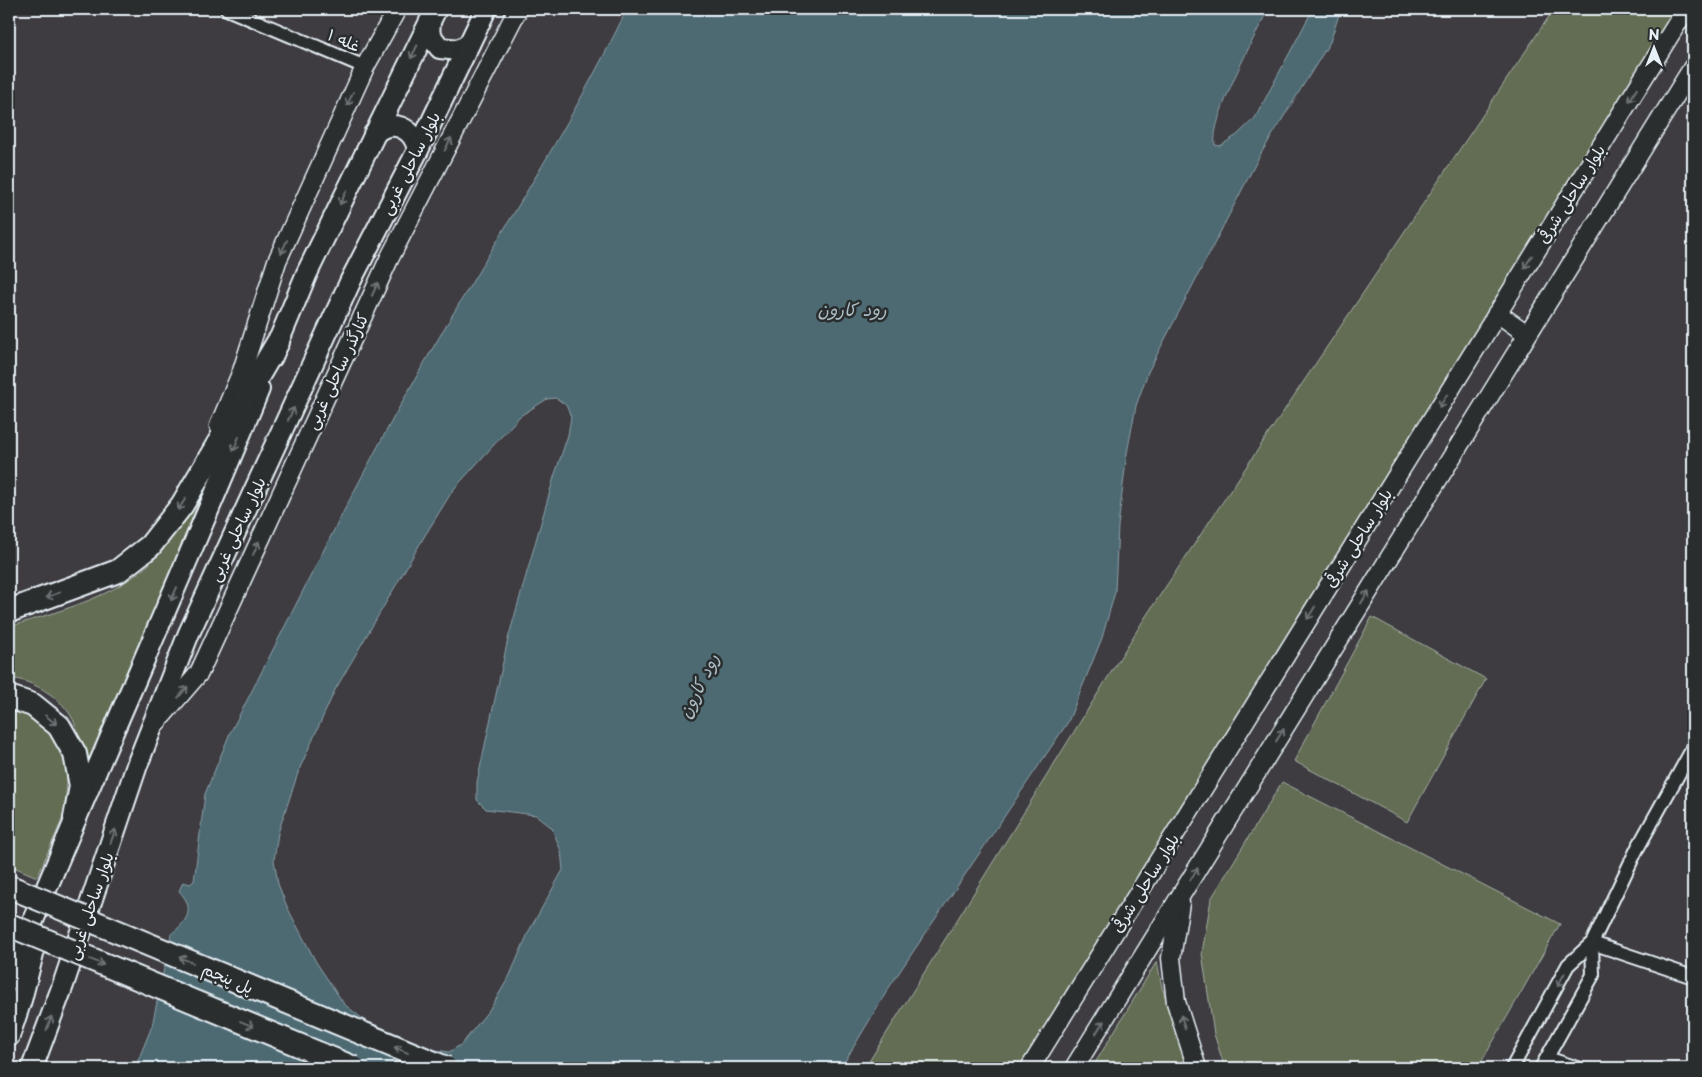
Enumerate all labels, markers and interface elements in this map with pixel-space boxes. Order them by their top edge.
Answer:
street label: غله ۱ [324,22,364,57]
north arrow [1630,22,1680,72]
text: N [1648,24,1660,45]
one-way arrow [409,45,419,60]
one-way arrow [1627,87,1637,101]
one-way arrow [345,91,355,106]
street label: بلوار ساحلی غربی [373,107,445,218]
one-way arrow [444,137,453,152]
street label: بلوار ساحلی شرقی [1530,139,1610,248]
one-way arrow [337,190,347,205]
one-way arrow [278,239,288,254]
one-way arrow [1523,255,1533,269]
one-way arrow [370,282,380,297]
water label: رود کارون [817,295,887,322]
street label: کنارگذر ساحلی غربی [298,308,374,433]
one-way arrow [1437,393,1447,407]
one-way arrow [286,407,296,422]
one-way arrow [231,436,241,451]
street label: بلوار ساحلی غربی [201,472,271,585]
street label: بلوار ساحلی شرقی [1317,483,1397,592]
one-way arrow [177,497,187,511]
one-way arrow [251,541,261,556]
one-way arrow [168,586,178,601]
one-way arrow [1360,590,1370,604]
one-way arrow [46,591,61,600]
one-way arrow [1306,606,1316,620]
water label: رود کارون [670,648,725,722]
one-way arrow [177,686,188,699]
one-way arrow [44,714,57,725]
one-way arrow [1275,729,1285,743]
one-way arrow [109,828,118,844]
street label: بلوار ساحلی شرقی [1104,828,1184,937]
street label: بلوار ساحلی غربی [59,848,119,963]
one-way arrow [1190,867,1200,881]
one-way arrow [179,955,194,965]
street label: پل پنجم [198,956,258,1000]
one-way arrow [89,957,104,967]
one-way arrow [1555,972,1565,987]
one-way arrow [1177,1014,1187,1030]
one-way arrow [45,1015,54,1031]
one-way arrow [239,1020,254,1029]
one-way arrow [1095,1020,1105,1034]
one-way arrow [394,1044,409,1054]

